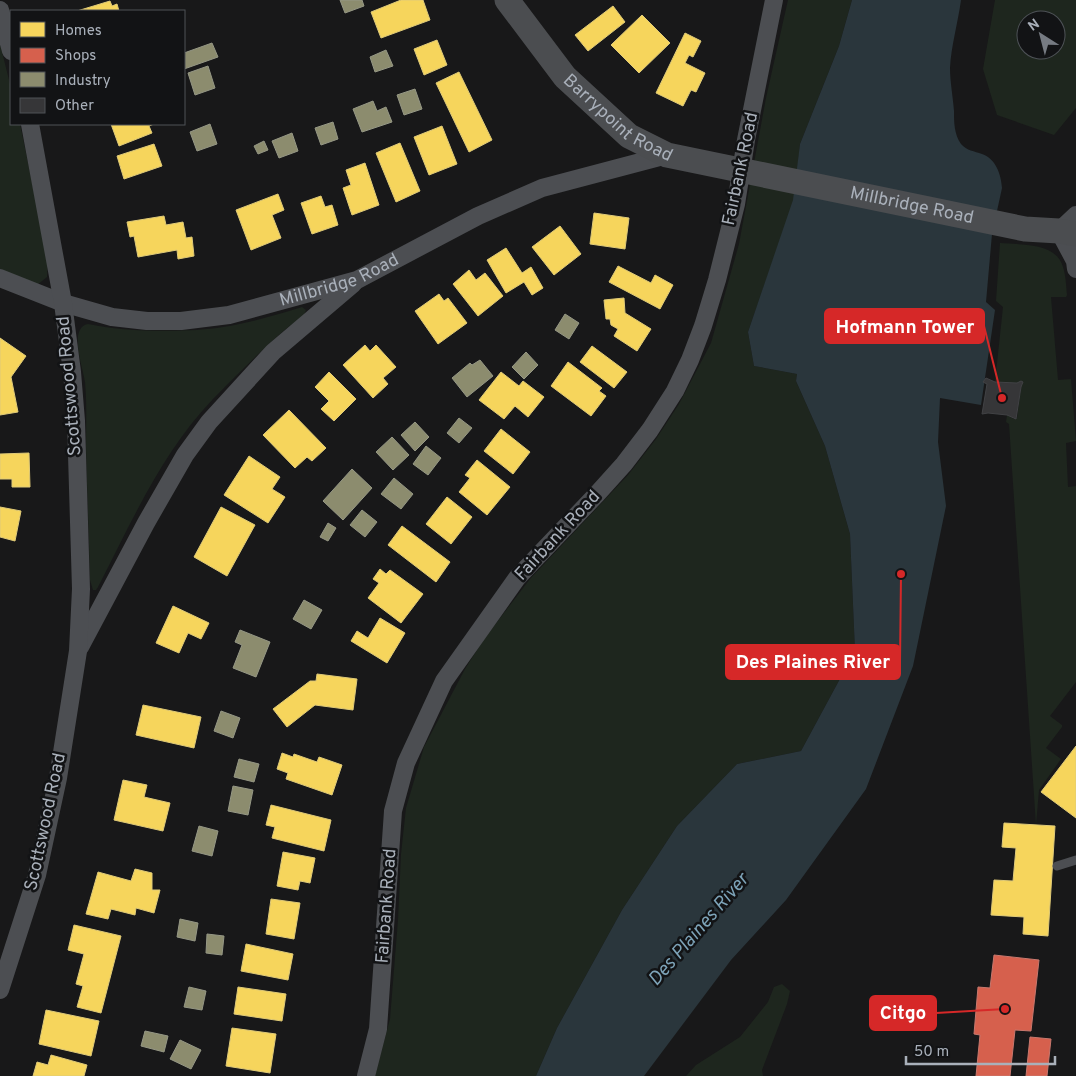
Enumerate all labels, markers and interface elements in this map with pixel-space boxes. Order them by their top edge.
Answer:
legend [10,10,185,125]
north arrow [1016,10,1066,60]
text: N [1025,16,1043,36]
text: Homes [55,22,102,41]
text: Shops [55,47,96,66]
street label: Barrypoint Road [558,69,676,167]
text: Industry [55,72,111,91]
text: Other [55,97,94,116]
street label: Fairbank Road [718,110,764,228]
street label: Millbridge Road [848,182,976,230]
street label: Millbridge Road [277,248,403,312]
callout: Hofmann Tower [825,309,984,343]
street label: Scottswood Road [52,315,88,457]
text: Hofmann Tower [836,316,975,340]
street label: Fairbank Road [510,486,606,586]
callout: Des Plaines River [726,645,900,679]
text: Des Plaines River [736,651,890,675]
street label: Scottswood Road [20,751,72,893]
street label: Fairbank Road [372,848,402,964]
water label: Des Plaines River [643,867,756,991]
callout: Citgo [870,996,936,1030]
text: Citgo [880,1002,926,1026]
scale bar [906,1034,1055,1066]
text: 50 m [914,1043,949,1062]

